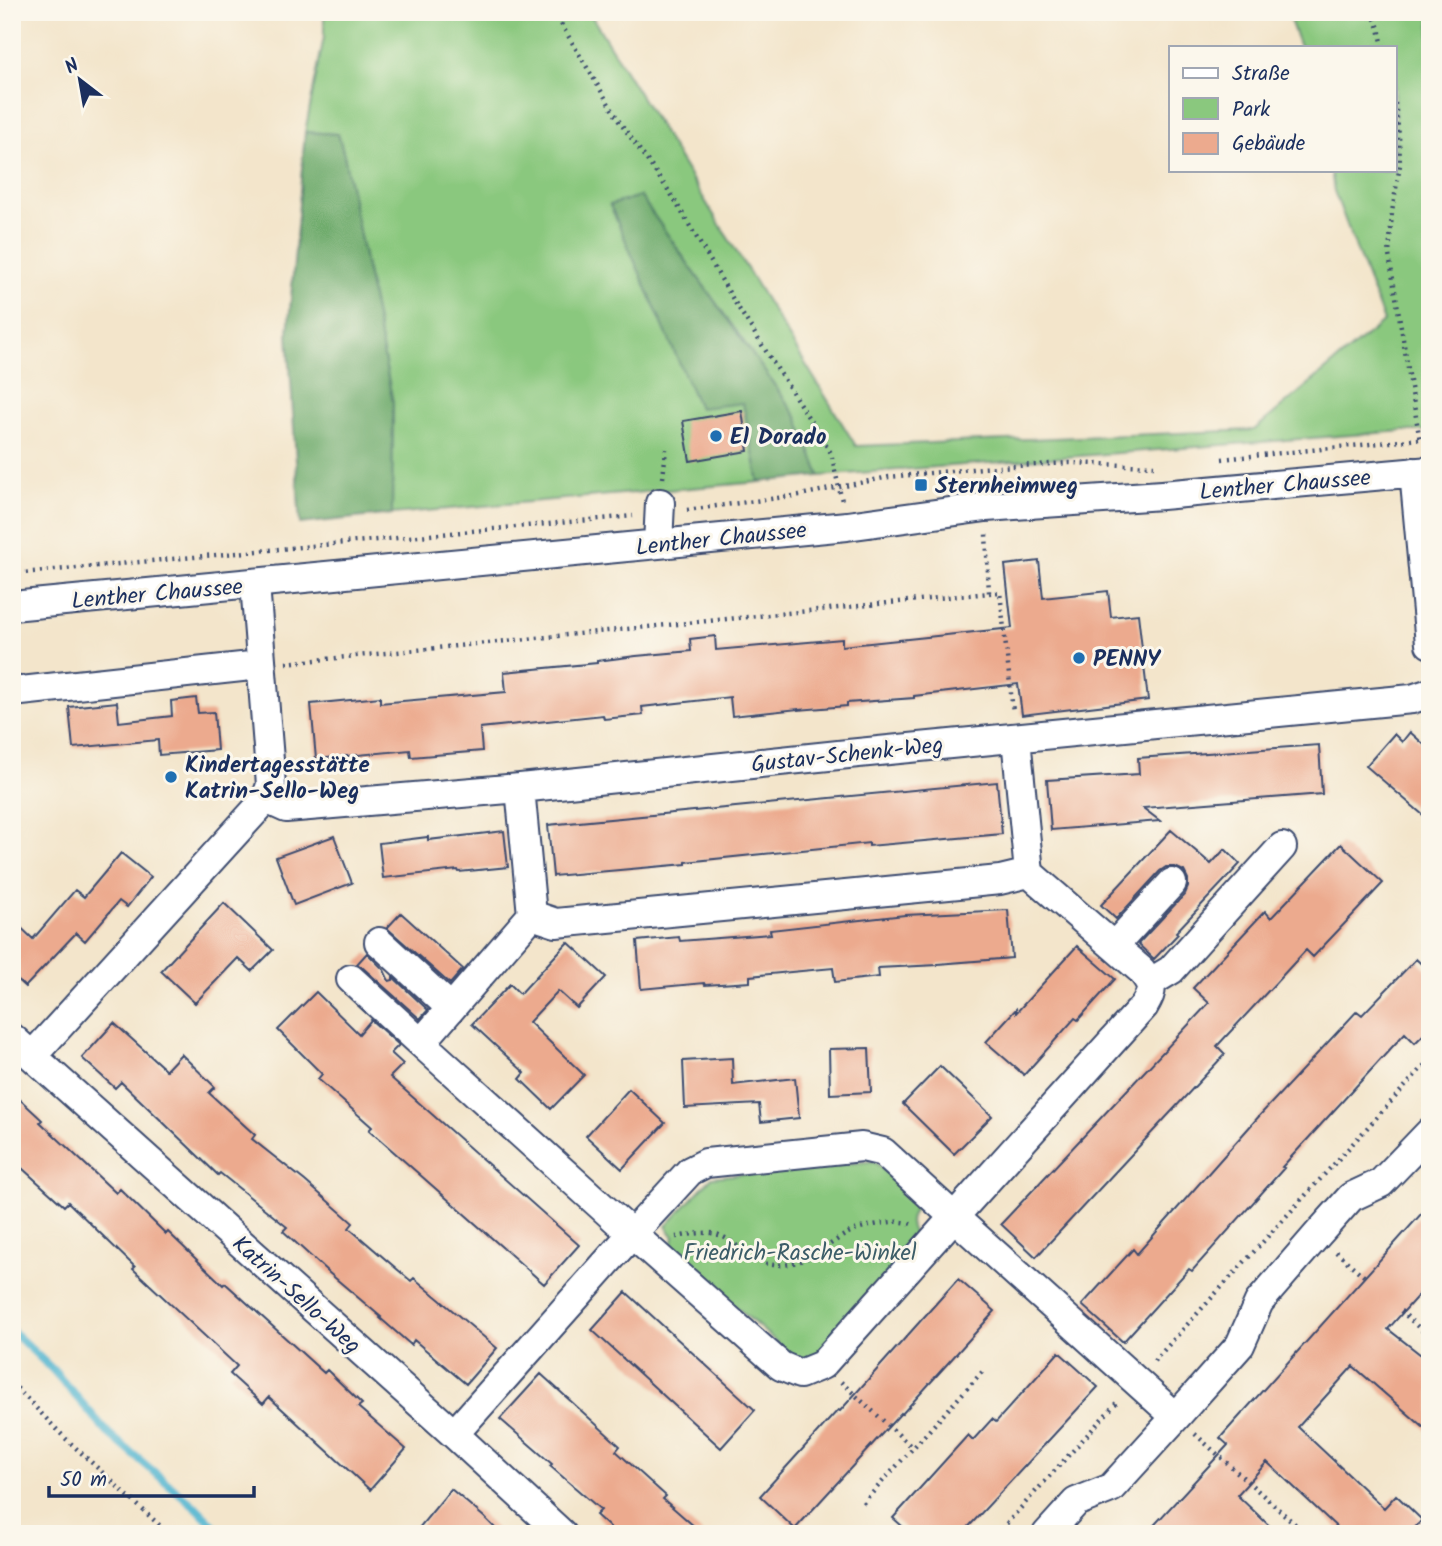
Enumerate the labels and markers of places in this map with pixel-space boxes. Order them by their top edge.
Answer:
place label: El Dorado [730,420,826,456]
marker: El Dorado [708,428,724,444]
place label: Sternheimweg [935,469,1078,505]
marker: Sternheimweg [913,477,929,493]
place label: PENNY [1093,642,1161,678]
marker: PENNY [1071,650,1087,666]
place label: Kindertagesstätte Katrin-Sello-Weg [185,748,370,810]
marker: Kindertagesstätte Katrin-Sello-Weg [163,769,179,785]

